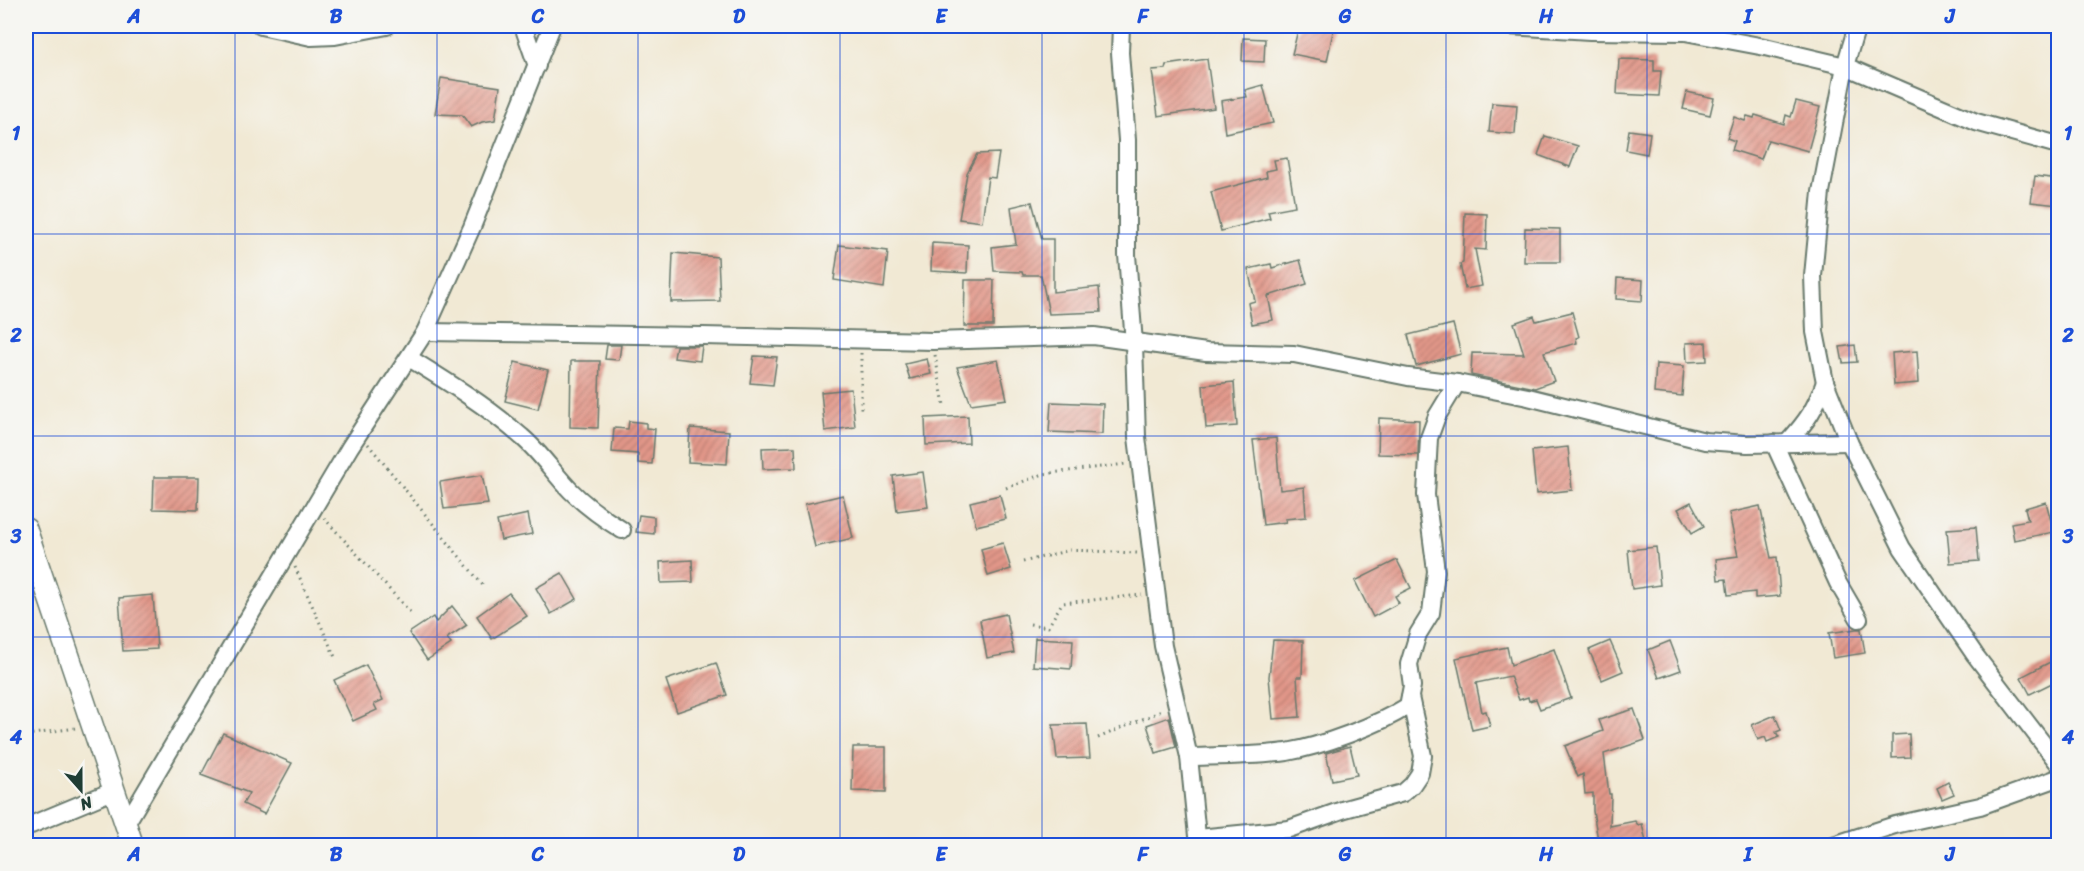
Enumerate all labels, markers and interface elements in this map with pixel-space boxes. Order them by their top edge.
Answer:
text: A [126,0,141,34]
text: B [330,0,343,34]
text: C [531,0,545,34]
text: D [733,0,746,34]
text: E [935,0,948,34]
text: F [1137,0,1150,34]
text: G [1338,0,1352,34]
text: H [1538,0,1554,34]
text: I [1743,0,1754,34]
text: J [1944,0,1956,34]
text: 1 [12,116,21,151]
text: 1 [2064,116,2073,151]
text: 2 [9,318,22,353]
text: 2 [2061,318,2074,353]
text: 3 [10,519,22,554]
text: 3 [2062,519,2074,554]
text: 4 [9,720,23,755]
text: 4 [2061,720,2075,755]
north arrow [51,760,111,820]
text: N [75,788,98,819]
text: A [126,837,141,871]
text: B [330,837,343,871]
text: C [531,837,545,871]
text: D [733,837,746,871]
text: E [935,837,948,871]
text: F [1137,837,1150,871]
text: G [1338,837,1352,871]
text: H [1538,837,1554,871]
text: I [1743,837,1754,871]
text: J [1944,837,1956,871]

